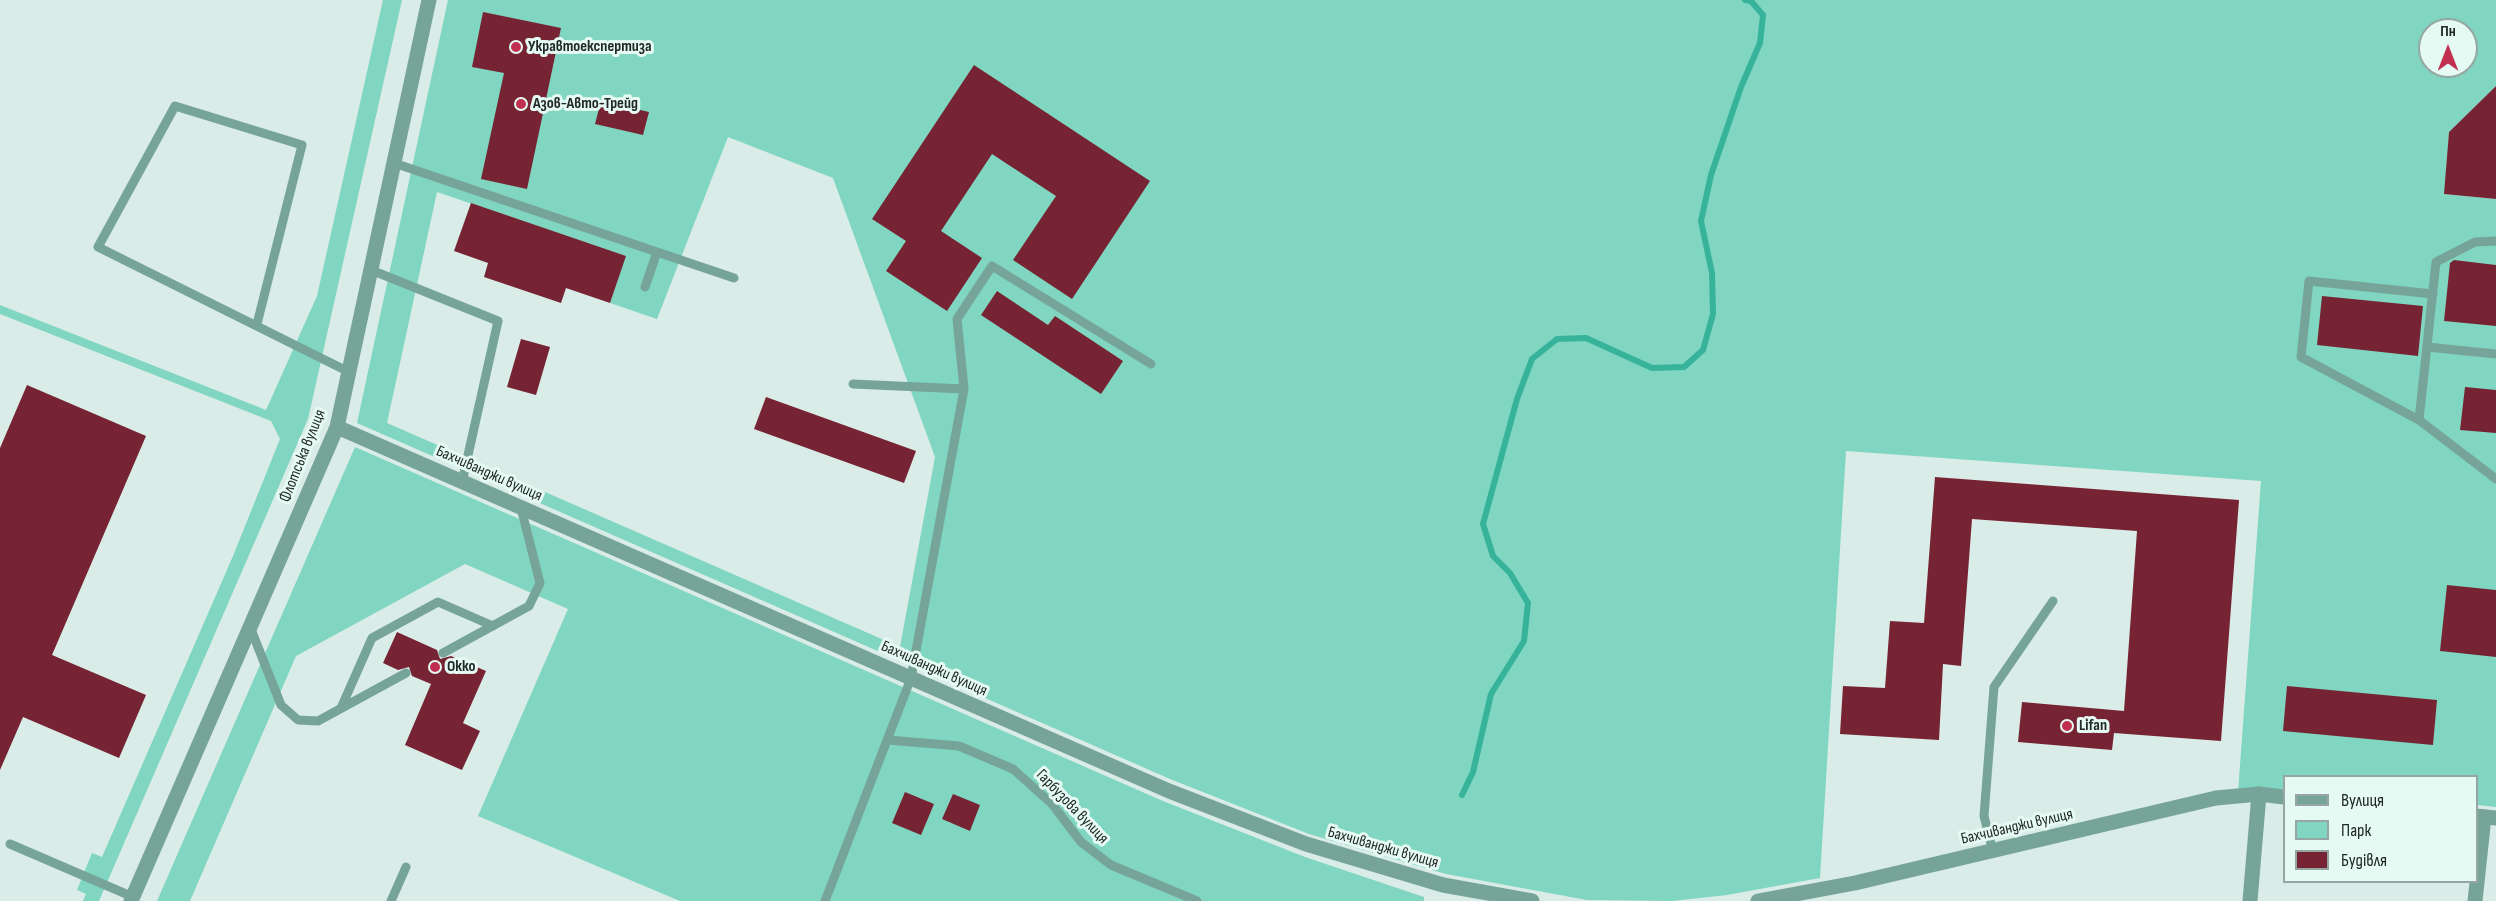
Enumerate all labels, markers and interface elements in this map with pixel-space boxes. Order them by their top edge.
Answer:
north arrow [2418,18,2478,78]
text: Пн [2440,22,2456,41]
place label: Укравтоекспертиза [528,37,651,57]
marker: Укравтоекспертиза [509,40,523,54]
place label: Азов-Авто-Трейд [533,94,638,114]
marker: Азов-Авто-Трейд [514,97,528,111]
street label: Флотська вулиця [276,407,330,505]
street label: Бахчиванджи вулиця [433,442,545,506]
street label: Бахчиванджи вулиця [878,637,990,701]
place label: Окко [447,657,476,677]
marker: Окко [428,660,442,674]
place label: Lifan [2079,716,2107,736]
marker: Lifan [2060,719,2074,733]
street label: Гарбузова вулиця [1032,766,1112,848]
legend [2283,775,2478,883]
text: Вулиця [2341,790,2384,811]
street label: Бахчиванджи вулиця [1959,805,2075,849]
text: Парк [2341,820,2371,841]
street label: Бахчиванджи вулиця [1325,823,1441,873]
text: Будівля [2341,850,2387,871]

